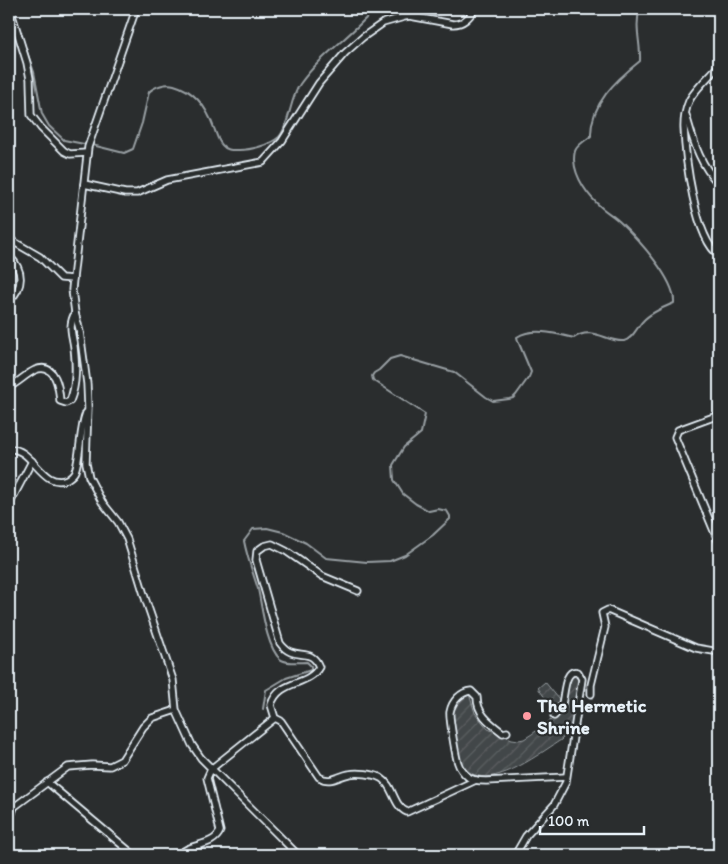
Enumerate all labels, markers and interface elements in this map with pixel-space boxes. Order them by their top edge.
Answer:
place label: The Hermetic Shrine [536,694,647,739]
marker: The Hermetic Shrine [521,710,533,722]
scale bar [540,804,644,836]
text: 100 m [548,812,590,830]

